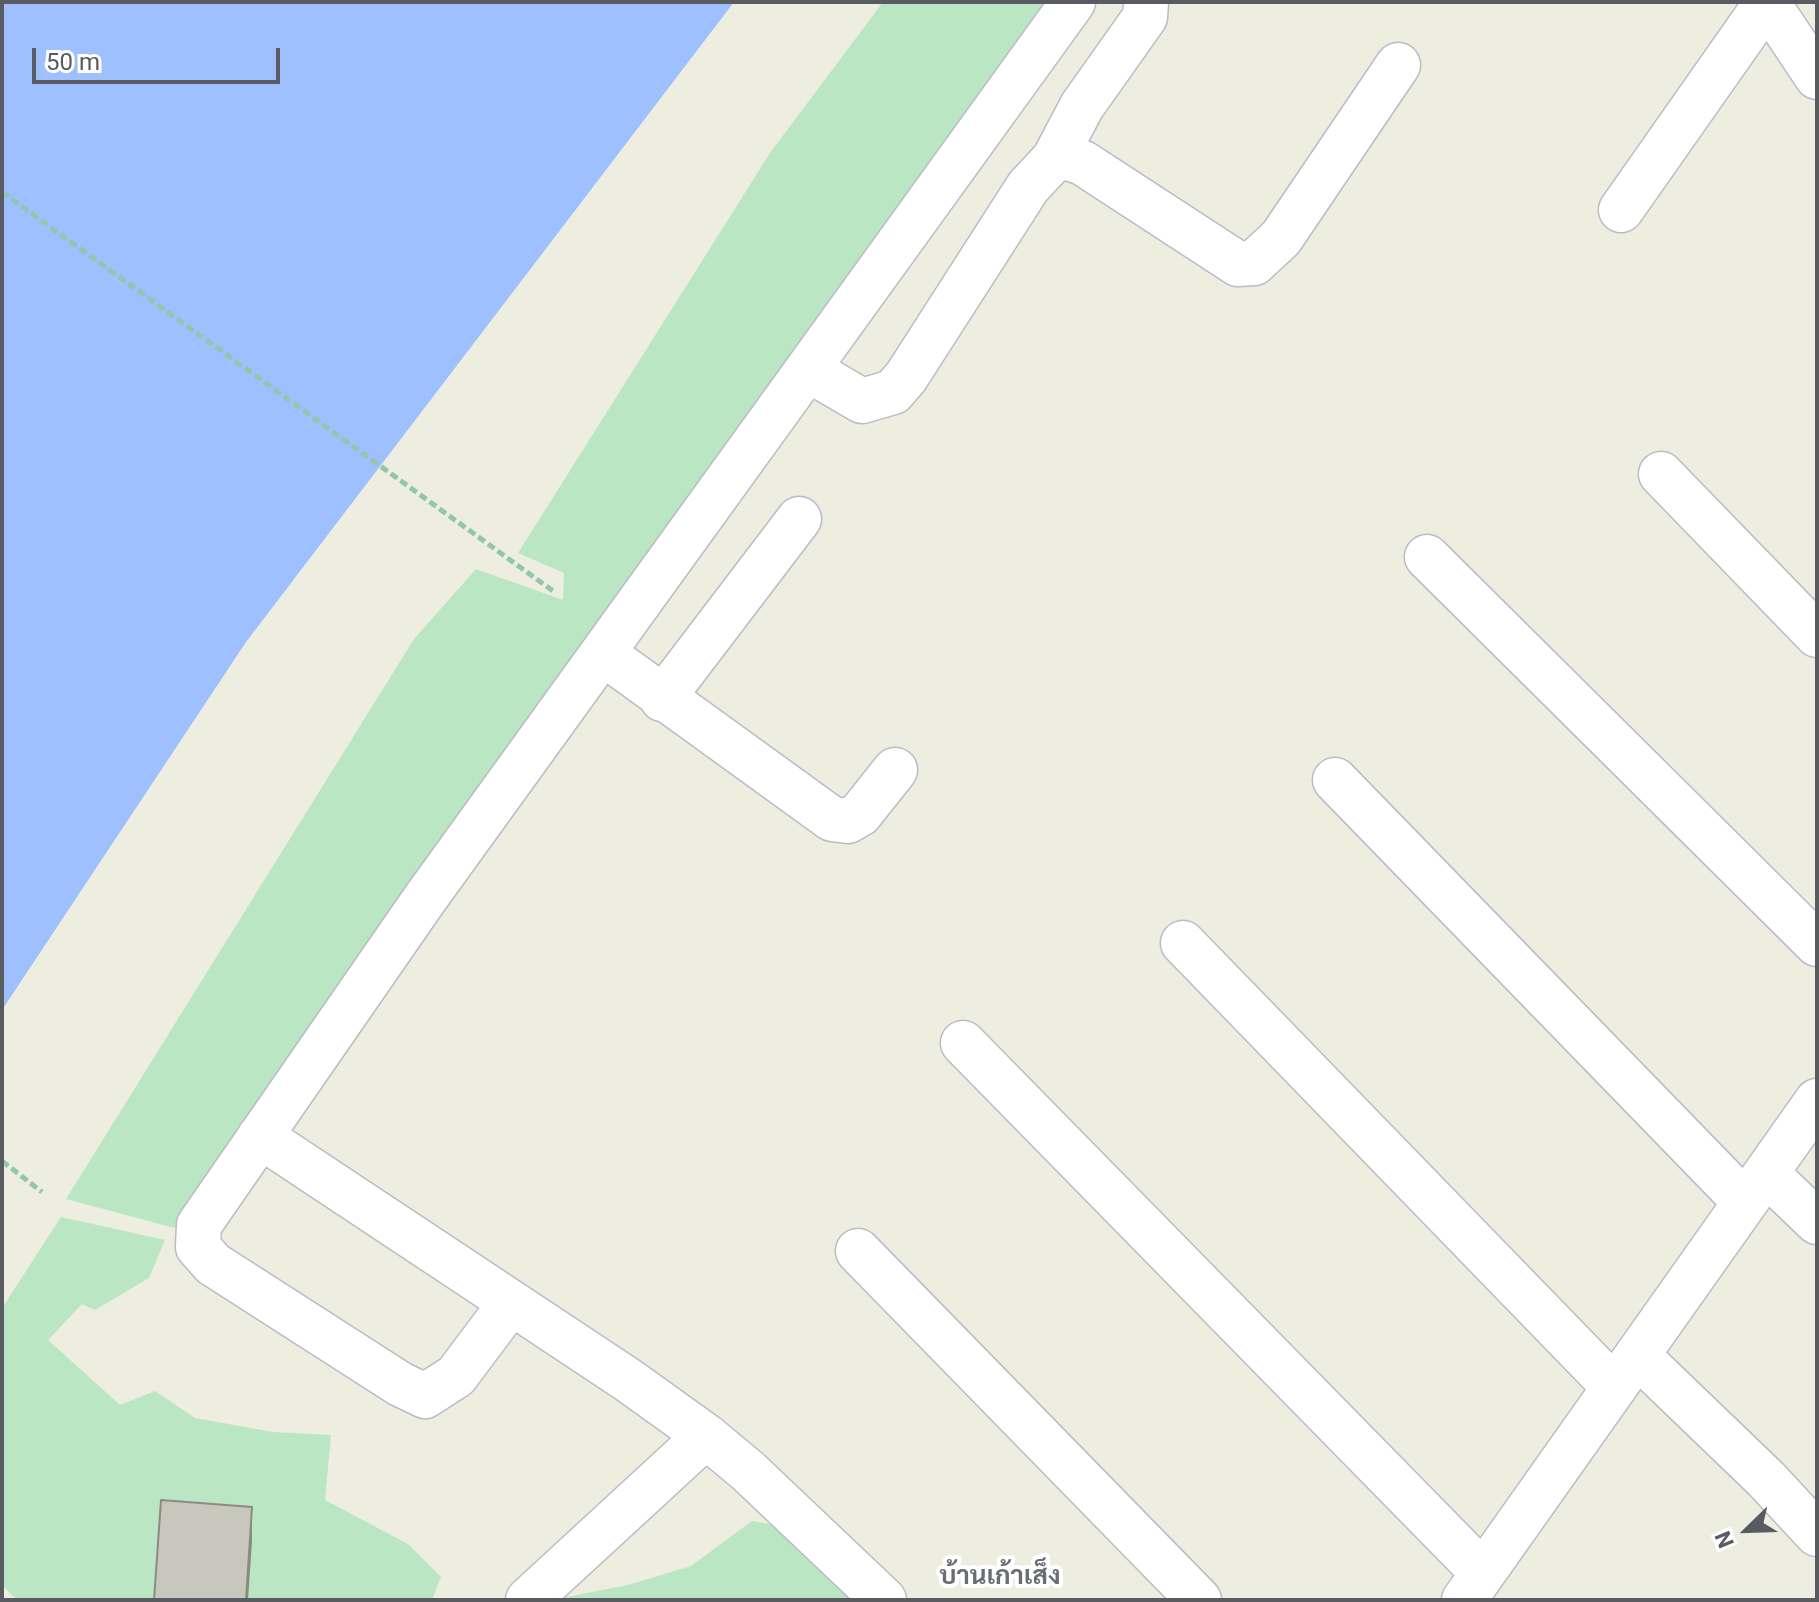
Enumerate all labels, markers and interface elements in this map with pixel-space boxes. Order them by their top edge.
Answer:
scale bar [36,32,284,82]
text: 50 m [46,48,100,76]
north arrow [1707,1490,1787,1570]
text: N [1710,1528,1739,1552]
district label: บ้านเก้าเส็ง [940,1561,1060,1593]

